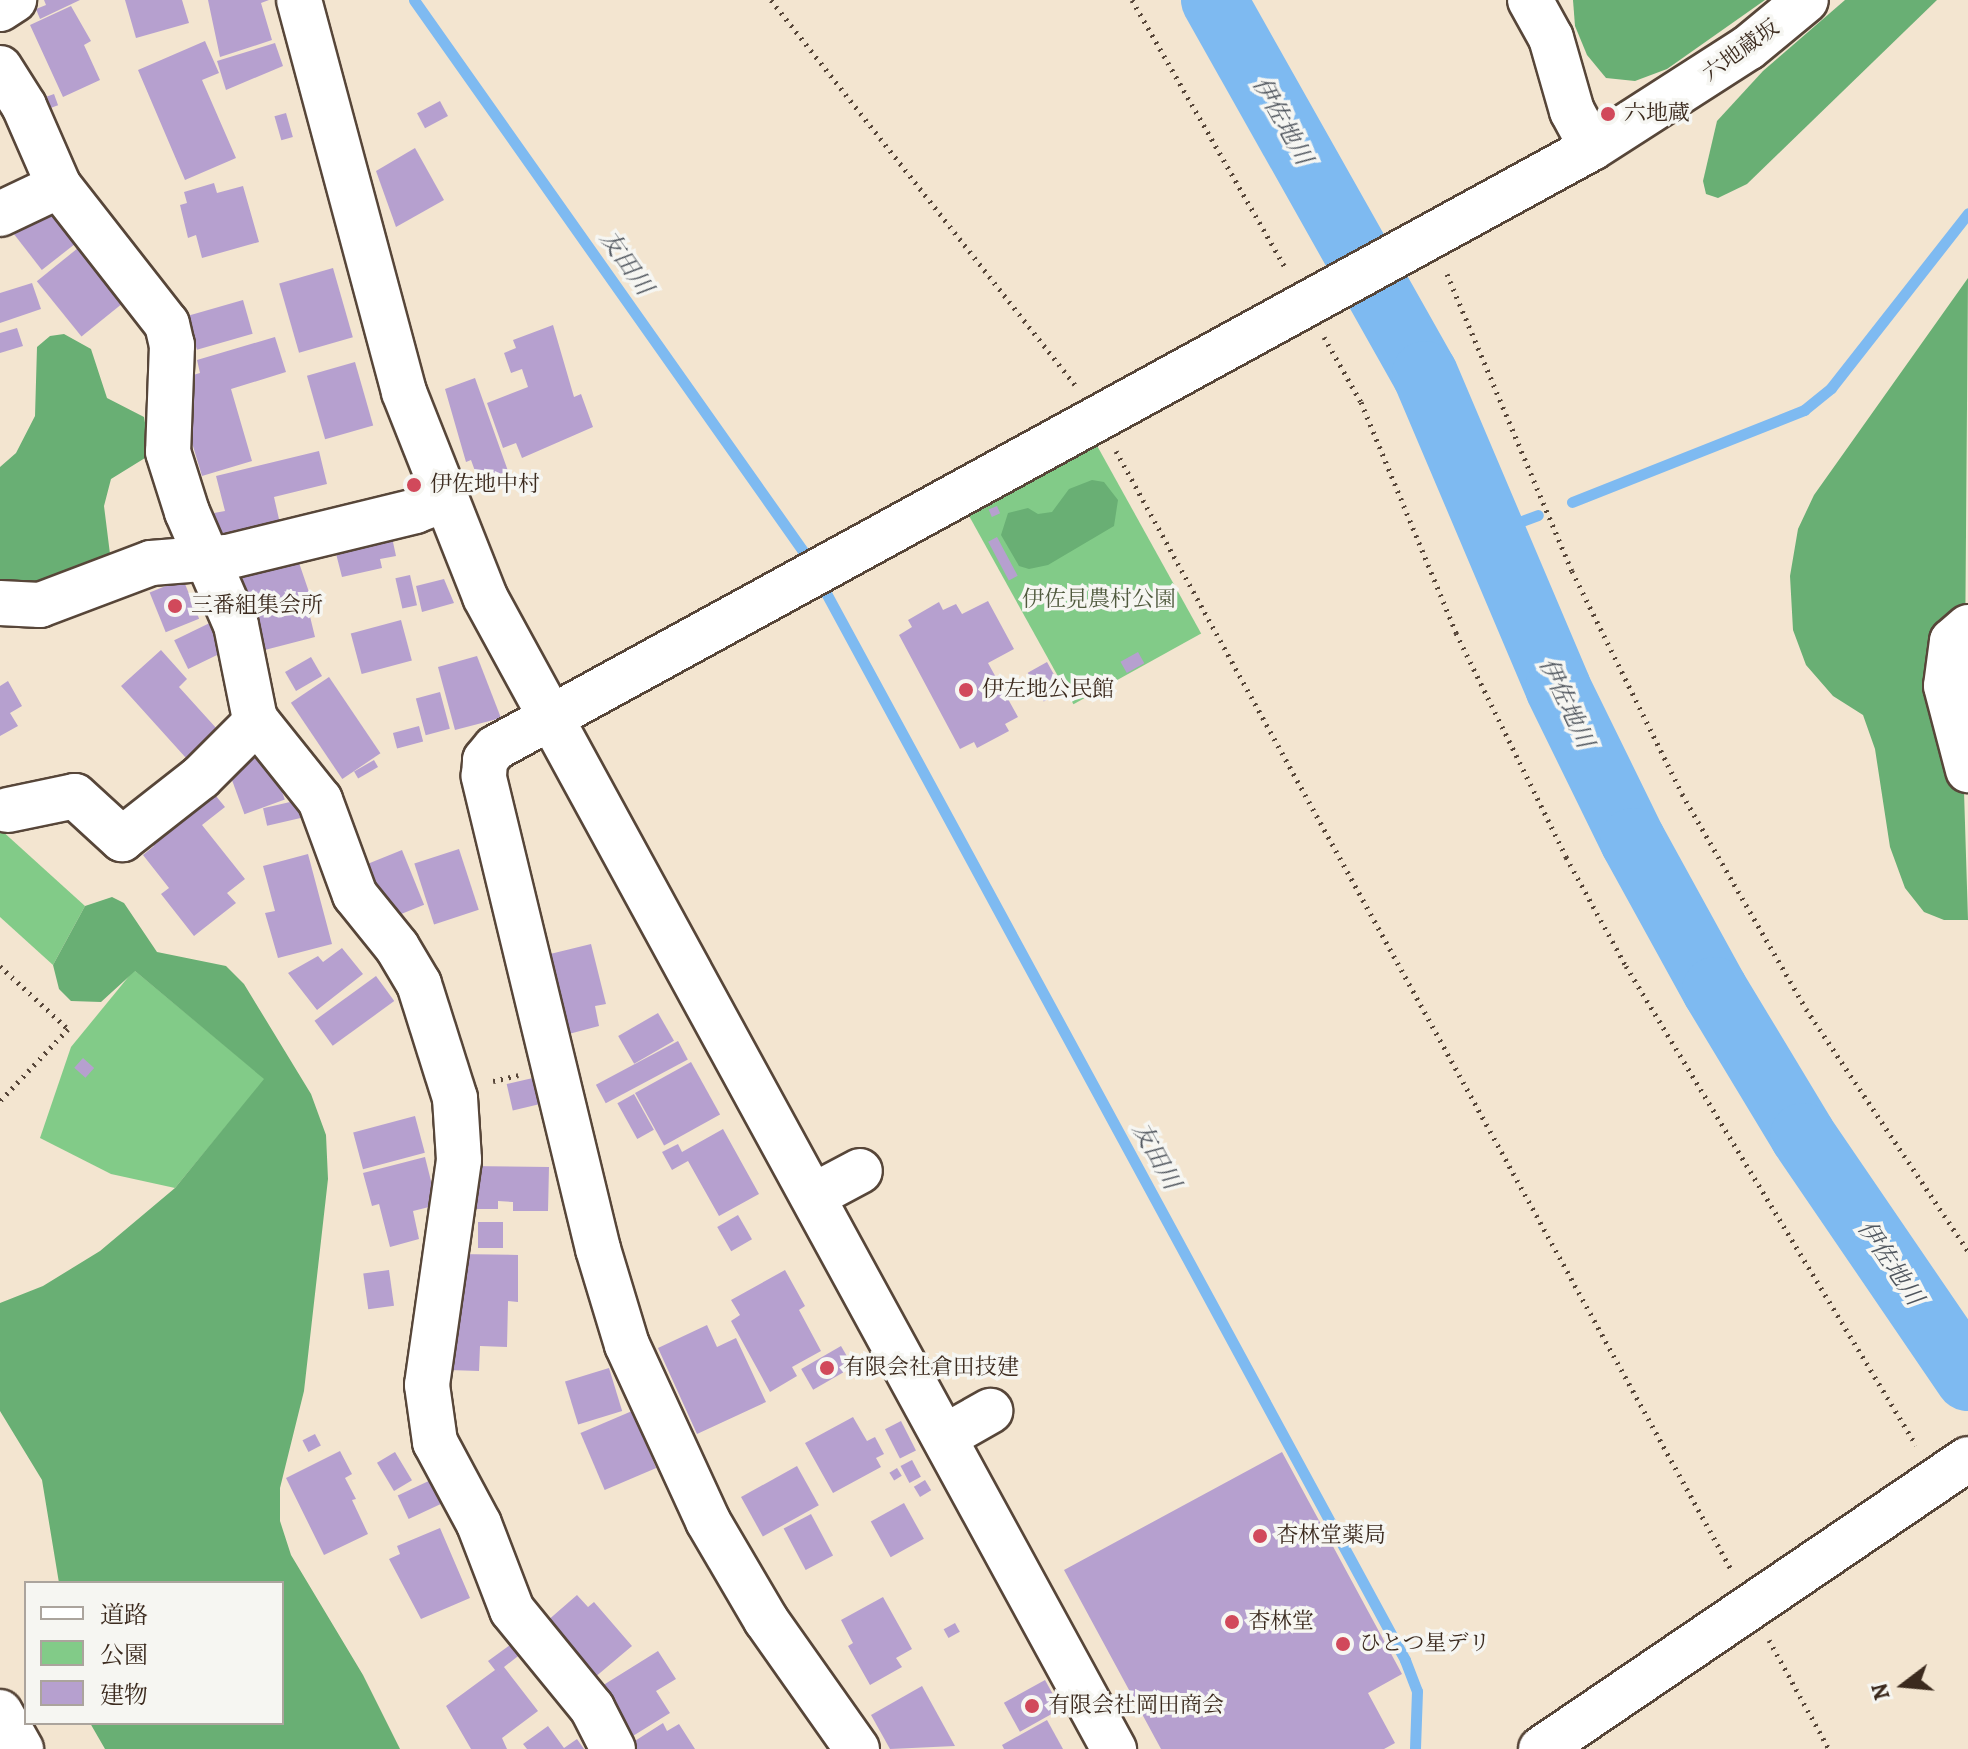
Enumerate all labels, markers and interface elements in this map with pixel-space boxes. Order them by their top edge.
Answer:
street label: 六地蔵坂 [1698,14,1784,88]
water label: 伊佐地川 [1246,72,1318,170]
place label: 六地蔵 [1624,101,1690,127]
marker: 六地蔵 [1599,105,1617,123]
water label: 友田川 [594,225,658,301]
place label: 伊佐地中村 [430,472,540,498]
marker: 伊佐地中村 [405,476,423,494]
park label: 伊佐見農村公園 [1022,587,1176,613]
place label: 三番組集会所 [191,593,323,619]
marker: 三番組集会所 [166,597,184,615]
water label: 伊佐地川 [1533,653,1599,753]
place label: 伊左地公民館 [982,677,1114,703]
marker: 伊左地公民館 [957,681,975,699]
water label: 友田川 [1126,1118,1186,1194]
water label: 伊佐地川 [1851,1215,1929,1311]
place label: 有限会社倉田技建 [843,1355,1019,1381]
marker: 有限会社倉田技建 [818,1359,836,1377]
place label: 杏林堂薬局 [1276,1523,1386,1549]
marker: 杏林堂薬局 [1251,1527,1269,1545]
legend [24,1581,284,1725]
text: 道路 [100,1599,148,1631]
place label: 杏林堂 [1248,1609,1314,1635]
marker: 杏林堂 [1223,1613,1241,1631]
place label: ひとつ星デリ [1359,1631,1491,1657]
marker: ひとつ星デリ [1334,1635,1352,1653]
text: 公園 [100,1639,148,1671]
north arrow [1864,1645,1944,1725]
text: 建物 [100,1679,148,1711]
text: N [1864,1680,1898,1703]
place label: 有限会社岡田商会 [1048,1693,1224,1719]
marker: 有限会社岡田商会 [1023,1697,1041,1715]

